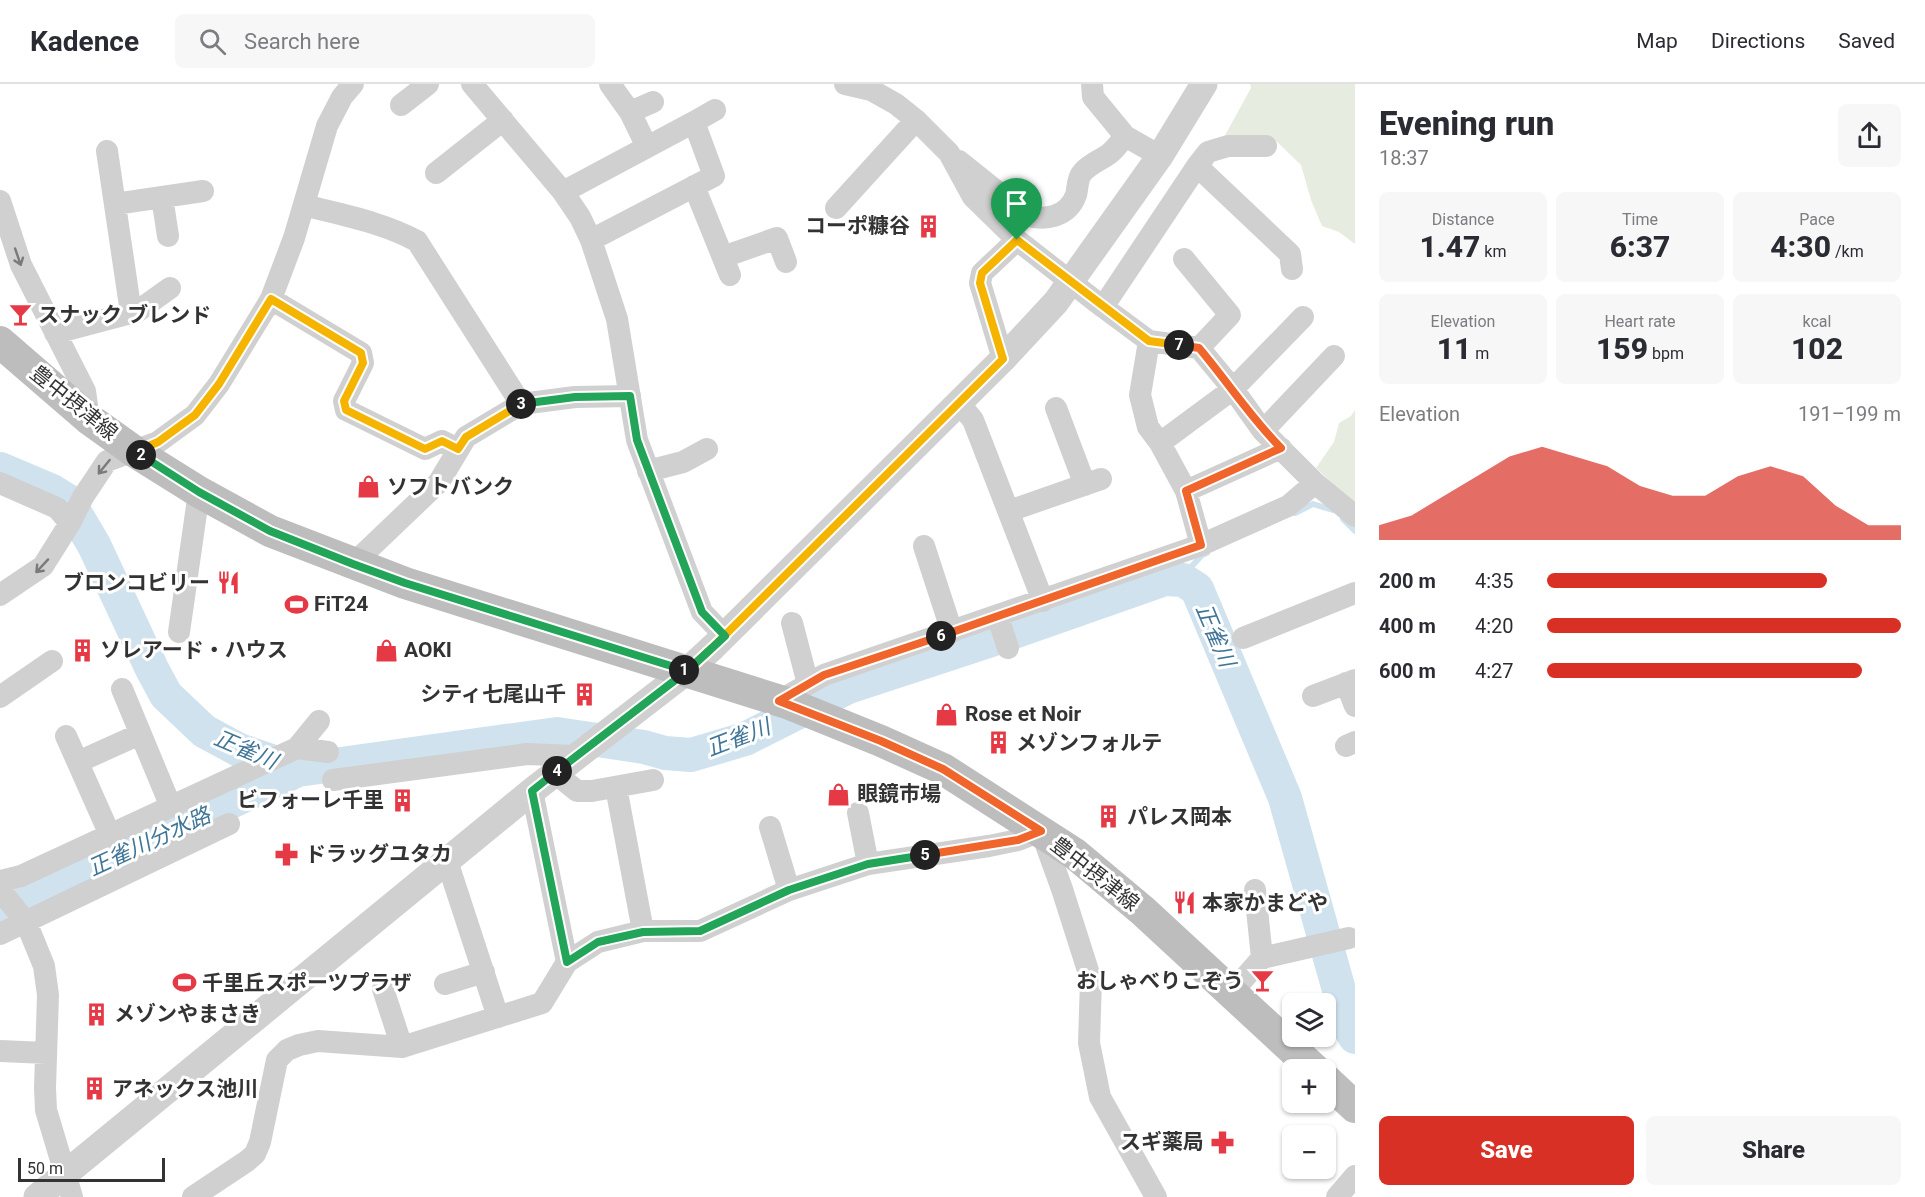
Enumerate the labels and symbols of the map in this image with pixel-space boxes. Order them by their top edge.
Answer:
pin [991,178,1042,240]
building icon: コーポ糠谷 [915,213,941,239]
place label: コーポ糠谷 [805,214,910,238]
one-way arrow [14,247,25,266]
bar icon: スナック ブレンド [7,302,33,328]
place label: スナック ブレンド [38,303,211,327]
pin: 7 [1164,330,1194,360]
street label: 豊中摂津線 [26,361,122,445]
pin: 3 [506,389,536,419]
pin: 2 [126,440,156,470]
one-way arrow [98,459,112,475]
shop icon: ソフトバンク [356,474,382,500]
place label: ソフトバンク [387,475,514,499]
one-way arrow [35,558,49,573]
restaurant icon: ブロンコビリー [215,570,241,596]
place label: ブロンコビリー [63,571,210,595]
sports icon: FiT24 [283,591,309,617]
place label: FiT24 [314,592,368,616]
water label: 正雀川 [1191,600,1241,672]
pin: 6 [926,621,956,651]
building icon: ソレアード・ハウス [69,637,95,663]
shop icon: AOKI [373,637,399,663]
place label: ソレアード・ハウス [100,638,288,662]
place label: AOKI [404,638,452,662]
pin: 1 [669,655,699,685]
building icon: シティ七尾山千 [571,681,597,707]
place label: シティ七尾山千 [420,682,566,706]
shop icon: Rose et Noir [934,701,960,727]
place label: Rose et Noir [965,702,1082,726]
water label: 正雀川 [703,713,775,761]
water label: 正雀川 [211,725,283,775]
building icon: メゾンフォルテ [985,730,1011,756]
place label: メゾンフォルテ [1016,731,1162,755]
pin: 4 [542,756,572,786]
shop icon: 眼鏡市場 [826,781,852,807]
place label: 眼鏡市場 [857,782,941,806]
building icon: ビフォーレ千里 [389,787,415,813]
place label: ビフォーレ千里 [237,788,384,812]
water label: 正雀川分水路 [84,801,216,881]
building icon: パレス岡本 [1096,804,1122,830]
place label: パレス岡本 [1127,805,1232,829]
street label: 豊中摂津線 [1046,832,1144,916]
pin: 5 [910,840,940,870]
pharmacy icon: ドラッグユタカ [274,841,300,867]
place label: ドラッグユタカ [305,842,452,866]
restaurant icon: 本家かまどや [1171,890,1197,916]
place label: 本家かまどや [1202,891,1328,915]
bar icon: おしゃべりこぞう [1249,968,1275,994]
place label: おしゃべりこぞう [1076,969,1244,993]
sports icon: 千里丘スポーツプラザ [171,970,197,996]
place label: 千里丘スポーツプラザ [202,971,412,995]
building icon: メゾンやまさき [83,1001,109,1027]
place label: メゾンやまさき [114,1002,261,1026]
building icon: アネックス池川 [81,1076,107,1102]
place label: アネックス池川 [112,1077,258,1101]
pharmacy icon: スギ薬局 [1209,1129,1235,1155]
place label: スギ薬局 [1120,1130,1204,1154]
scale bar [18,1155,165,1182]

